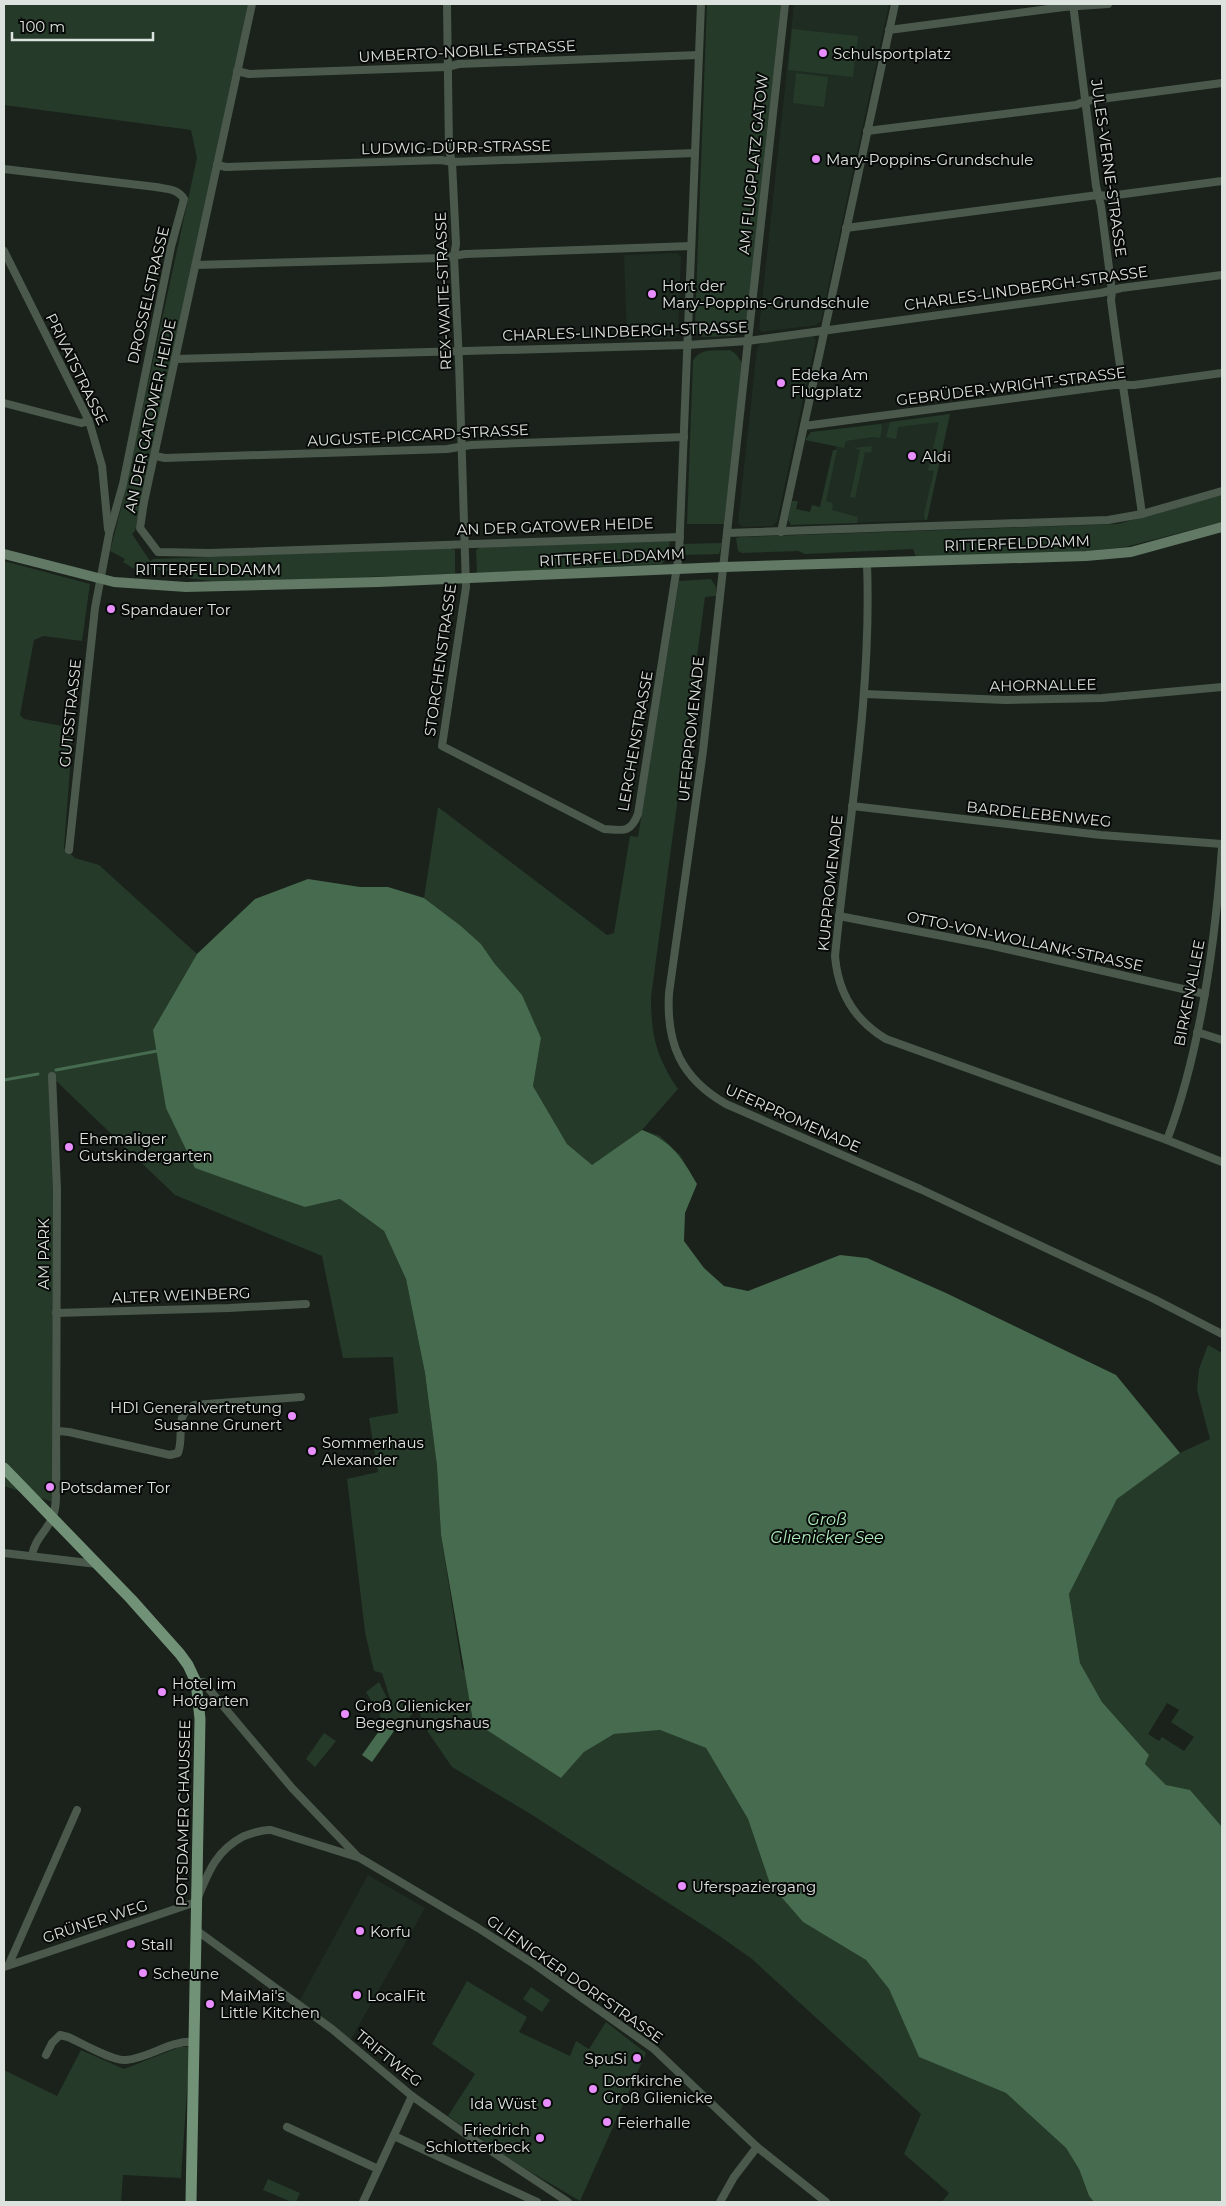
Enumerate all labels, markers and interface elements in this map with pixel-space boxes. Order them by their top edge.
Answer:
scale bar [12,10,154,42]
text: 100 m [20,17,65,36]
street label: UMBERTO-NOBILE-STRASSE [358,36,576,66]
place label: Schulsportplatz [833,44,951,63]
marker: Schulsportplatz [817,47,829,59]
street label: AM FLUGPLATZ GATOW [734,72,772,255]
street label: JULES-VERNE-STRASSE [1087,77,1131,258]
street label: LUDWIG-DÜRR-STRASSE [361,136,551,158]
place label: Mary-Poppins-Grundschule [826,150,1033,169]
marker: Mary-Poppins-Grundschule [810,153,822,165]
street label: REX-WAITE-STRASSE [431,211,455,371]
street label: DROSSELSTRASSE [123,224,173,366]
street label: CHARLES-LINDBERGH-STRASSE [903,261,1149,315]
place label: Hort der Mary-Poppins-Grundschule [662,276,869,312]
marker: Hort der Mary-Poppins-Grundschule [646,288,658,300]
street label: PRIVATSTRASSE [42,310,112,428]
street label: CHARLES-LINDBERGH-STRASSE [502,317,748,345]
street label: AN DER GATOWER HEIDE [120,318,180,514]
street label: GEBRÜDER-WRIGHT-STRASSE [895,362,1127,410]
place label: Edeka Am Flugplatz [791,365,868,401]
marker: Edeka Am Flugplatz [775,377,787,389]
street label: AUGUSTE-PICCARD-STRASSE [307,420,529,450]
place label: Aldi [922,447,951,466]
marker: Aldi [906,450,918,462]
street label: AN DER GATOWER HEIDE [456,513,654,539]
street label: RITTERFELDDAMM [944,531,1090,555]
street label: RITTERFELDDAMM [539,544,685,570]
street label: RITTERFELDDAMM [135,560,281,579]
street label: STORCHENSTRASSE [420,583,460,737]
place label: Spandauer Tor [121,600,231,619]
marker: Spandauer Tor [105,603,117,615]
street label: UFERPROMENADE [674,655,708,803]
street label: GUTSSTRASSE [55,658,85,768]
street label: LERCHENSTRASSE [613,669,657,813]
street label: AHORNALLEE [989,675,1097,695]
street label: BARDELEBENWEG [966,797,1112,831]
street label: KURPROMENADE [813,814,847,952]
street label: OTTO-VON-WOLLANK-STRASSE [905,907,1145,975]
street label: BIRKENALLEE [1169,938,1209,1048]
street label: UFERPROMENADE [722,1080,864,1156]
place label: Ehemaliger Gutskindergarten [79,1129,213,1165]
marker: Ehemaliger Gutskindergarten [63,1141,75,1153]
street label: AM PARK [34,1218,53,1290]
street label: ALTER WEINBERG [111,1283,251,1307]
place label: HDI Generalvertretung Susanne Grunert [110,1398,282,1434]
marker: HDI Generalvertretung Susanne Grunert [286,1410,298,1422]
place label: Sommerhaus Alexander [322,1433,424,1469]
marker: Sommerhaus Alexander [306,1445,318,1457]
place label: Potsdamer Tor [60,1478,171,1497]
marker: Potsdamer Tor [44,1481,56,1493]
water label: Groß Glienicker See [770,1510,884,1547]
place label: Hotel im Hofgarten [172,1674,249,1710]
marker: Hotel im Hofgarten [156,1686,168,1698]
place label: Groß Glienicker Begegnungshaus [355,1696,489,1732]
marker: Groß Glienicker Begegnungshaus [339,1708,351,1720]
street label: POTSDAMER CHAUSSEE [172,1719,194,1907]
place label: Uferspaziergang [692,1877,816,1896]
marker: Uferspaziergang [676,1880,688,1892]
street label: GRÜNER WEG [40,1895,150,1947]
street label: GLIENICKER DORFSTRASSE [483,1911,667,2047]
place label: Korfu [370,1922,411,1941]
marker: Korfu [354,1925,366,1937]
place label: Stall [141,1935,173,1954]
marker: Stall [125,1938,137,1950]
place label: Scheune [153,1964,219,1983]
marker: Scheune [137,1967,149,1979]
place label: MaiMai's Little Kitchen [220,1986,320,2022]
place label: LocalFit [367,1986,426,2005]
marker: LocalFit [351,1989,363,2001]
marker: MaiMai's Little Kitchen [204,1998,216,2010]
street label: TRIFTWEG [352,2025,426,2091]
place label: SpuSi [585,2049,627,2068]
marker: SpuSi [631,2052,643,2064]
place label: Dorfkirche Groß Glienicke [603,2071,713,2107]
marker: Dorfkirche Groß Glienicke [587,2083,599,2095]
place label: Ida Wüst [470,2094,537,2113]
marker: Ida Wüst [541,2097,553,2109]
place label: Feierhalle [617,2113,690,2132]
marker: Feierhalle [601,2116,613,2128]
place label: Friedrich Schlotterbeck [426,2120,530,2156]
marker: Friedrich Schlotterbeck [534,2132,546,2144]

